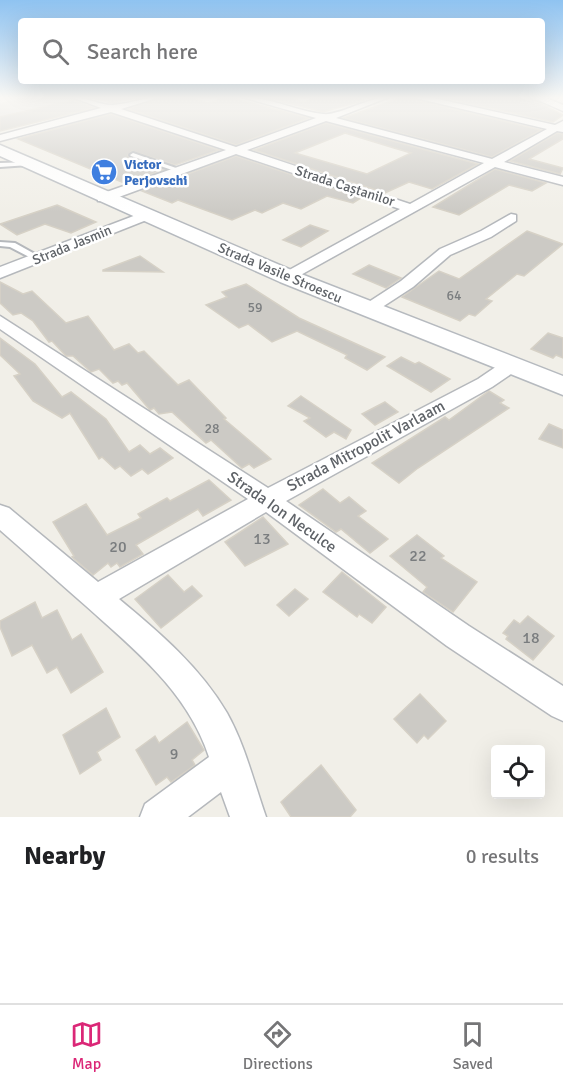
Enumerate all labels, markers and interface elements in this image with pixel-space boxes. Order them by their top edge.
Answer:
search box [18,18,545,84]
icon: search [39,35,72,68]
text: Search here [87,38,198,65]
place label: Victor Perjovschi [124,156,188,189]
supermarket icon: Victor Perjovschi [89,157,119,187]
street label: Strada Caștanilor [293,162,398,210]
street label: Strada Jasmin [30,221,114,269]
street label: Strada Vasile Stroescu [215,239,345,307]
house number: 64 [446,287,462,304]
house number: 59 [247,299,263,316]
street label: Strada Mitropolit Varlaam [284,396,448,496]
house number: 28 [204,420,220,437]
street label: Strada Ion Neculce [223,467,341,557]
house number: 13 [253,529,271,549]
house number: 20 [109,537,127,557]
house number: 22 [409,546,427,566]
house number: 18 [522,628,540,648]
house number: 9 [170,744,178,764]
map controls [491,745,545,799]
button: locate [491,745,545,799]
text: Nearby [24,840,105,872]
text: 0 results [466,844,539,869]
tab: Map [70,1018,103,1074]
tab: Directions [243,1018,313,1074]
tab: Saved [453,1018,493,1074]

